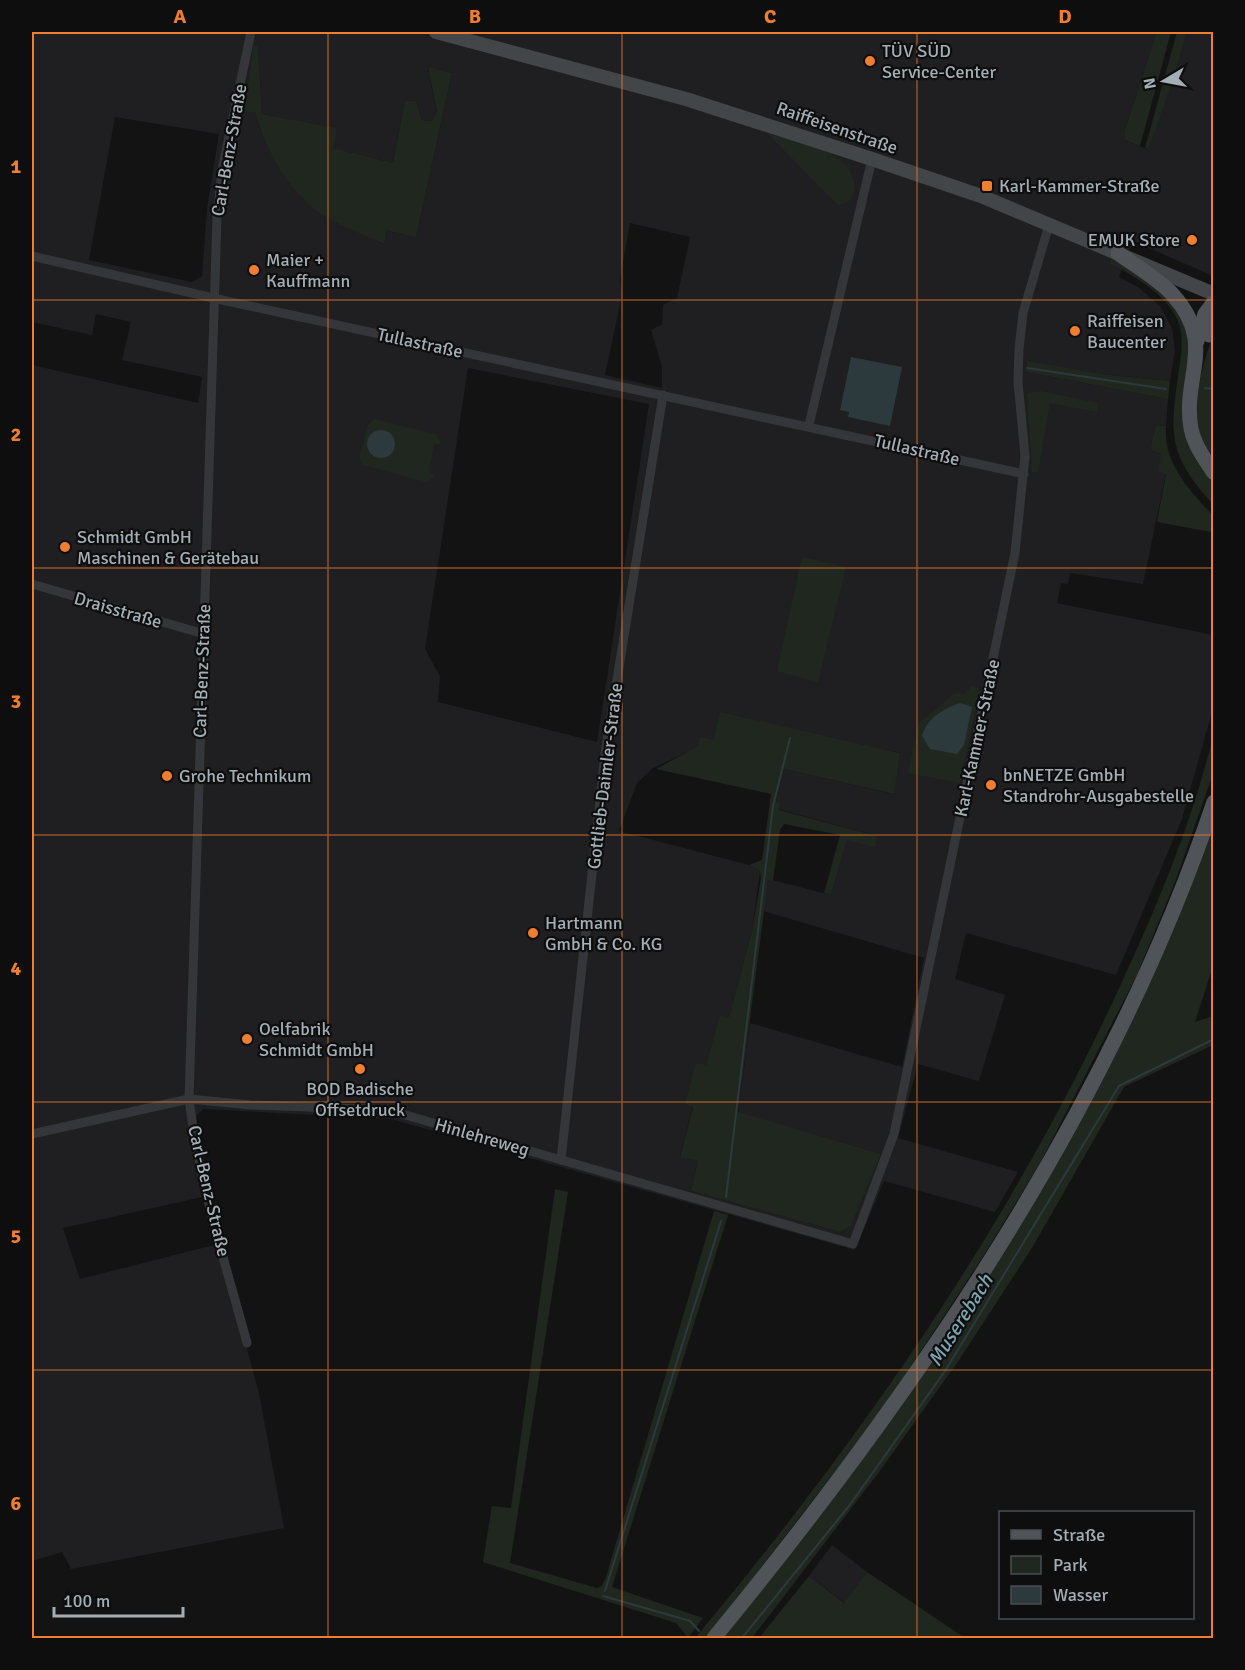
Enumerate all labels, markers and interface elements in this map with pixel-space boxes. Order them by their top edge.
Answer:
text: A [174,4,187,29]
text: B [469,4,481,29]
text: C [764,4,776,29]
text: D [1058,4,1072,29]
place label: TÜV SÜD Service-Center [882,40,996,83]
north arrow [1134,51,1194,111]
marker: TÜV SÜD Service-Center [863,54,877,68]
text: N [1139,76,1161,91]
street label: Carl-Benz-Straße [207,82,251,218]
street label: Raiffeisenstraße [774,97,900,159]
text: 1 [11,154,22,179]
place label: Karl-Kammer-Straße [999,175,1160,197]
marker: Karl-Kammer-Straße [980,179,994,193]
place label: EMUK Store [1088,229,1180,251]
marker: EMUK Store [1185,233,1199,247]
place label: Maier + Kauffmann [266,249,350,292]
marker: Maier + Kauffmann [247,263,261,277]
place label: Raiffeisen Baucenter [1087,310,1166,353]
street label: Tullastraße [375,323,465,363]
marker: Raiffeisen Baucenter [1068,324,1082,338]
text: 2 [11,422,21,447]
street label: Tullastraße [872,430,962,470]
place label: Schmidt GmbH Maschinen & Gerätebau [77,526,259,569]
marker: Schmidt GmbH Maschinen & Gerätebau [58,540,72,554]
street label: Draisstraße [72,587,164,633]
street label: Carl-Benz-Straße [189,604,215,738]
street label: Karl-Kammer-Straße [950,657,1004,819]
street label: Gottlieb-Daimler-Straße [583,682,627,870]
text: 3 [11,689,21,714]
place label: bnNETZE GmbH Standrohr-Ausgabestelle [1003,764,1194,807]
place label: Grohe Technikum [179,765,311,787]
marker: Grohe Technikum [160,769,174,783]
marker: bnNETZE GmbH Standrohr-Ausgabestelle [984,778,998,792]
place label: Hartmann GmbH & Co. KG [545,912,662,955]
marker: Hartmann GmbH & Co. KG [526,926,540,940]
text: 4 [11,956,22,981]
place label: Oelfabrik Schmidt GmbH [259,1018,374,1061]
marker: Oelfabrik Schmidt GmbH [240,1032,254,1046]
marker: BOD Badische Offsetdruck [353,1062,367,1076]
place label: BOD Badische Offsetdruck [306,1078,414,1121]
street label: Hinlehreweg [432,1113,532,1161]
street label: Carl-Benz-Straße [183,1123,235,1259]
text: 5 [11,1224,21,1249]
water label: Muserebach [922,1269,999,1371]
text: 6 [11,1491,22,1516]
legend [999,1511,1194,1619]
text: Straße [1053,1524,1105,1546]
text: Park [1053,1554,1088,1576]
scale bar [54,1580,183,1618]
text: Wasser [1053,1584,1109,1606]
text: 100 m [63,1590,110,1612]

